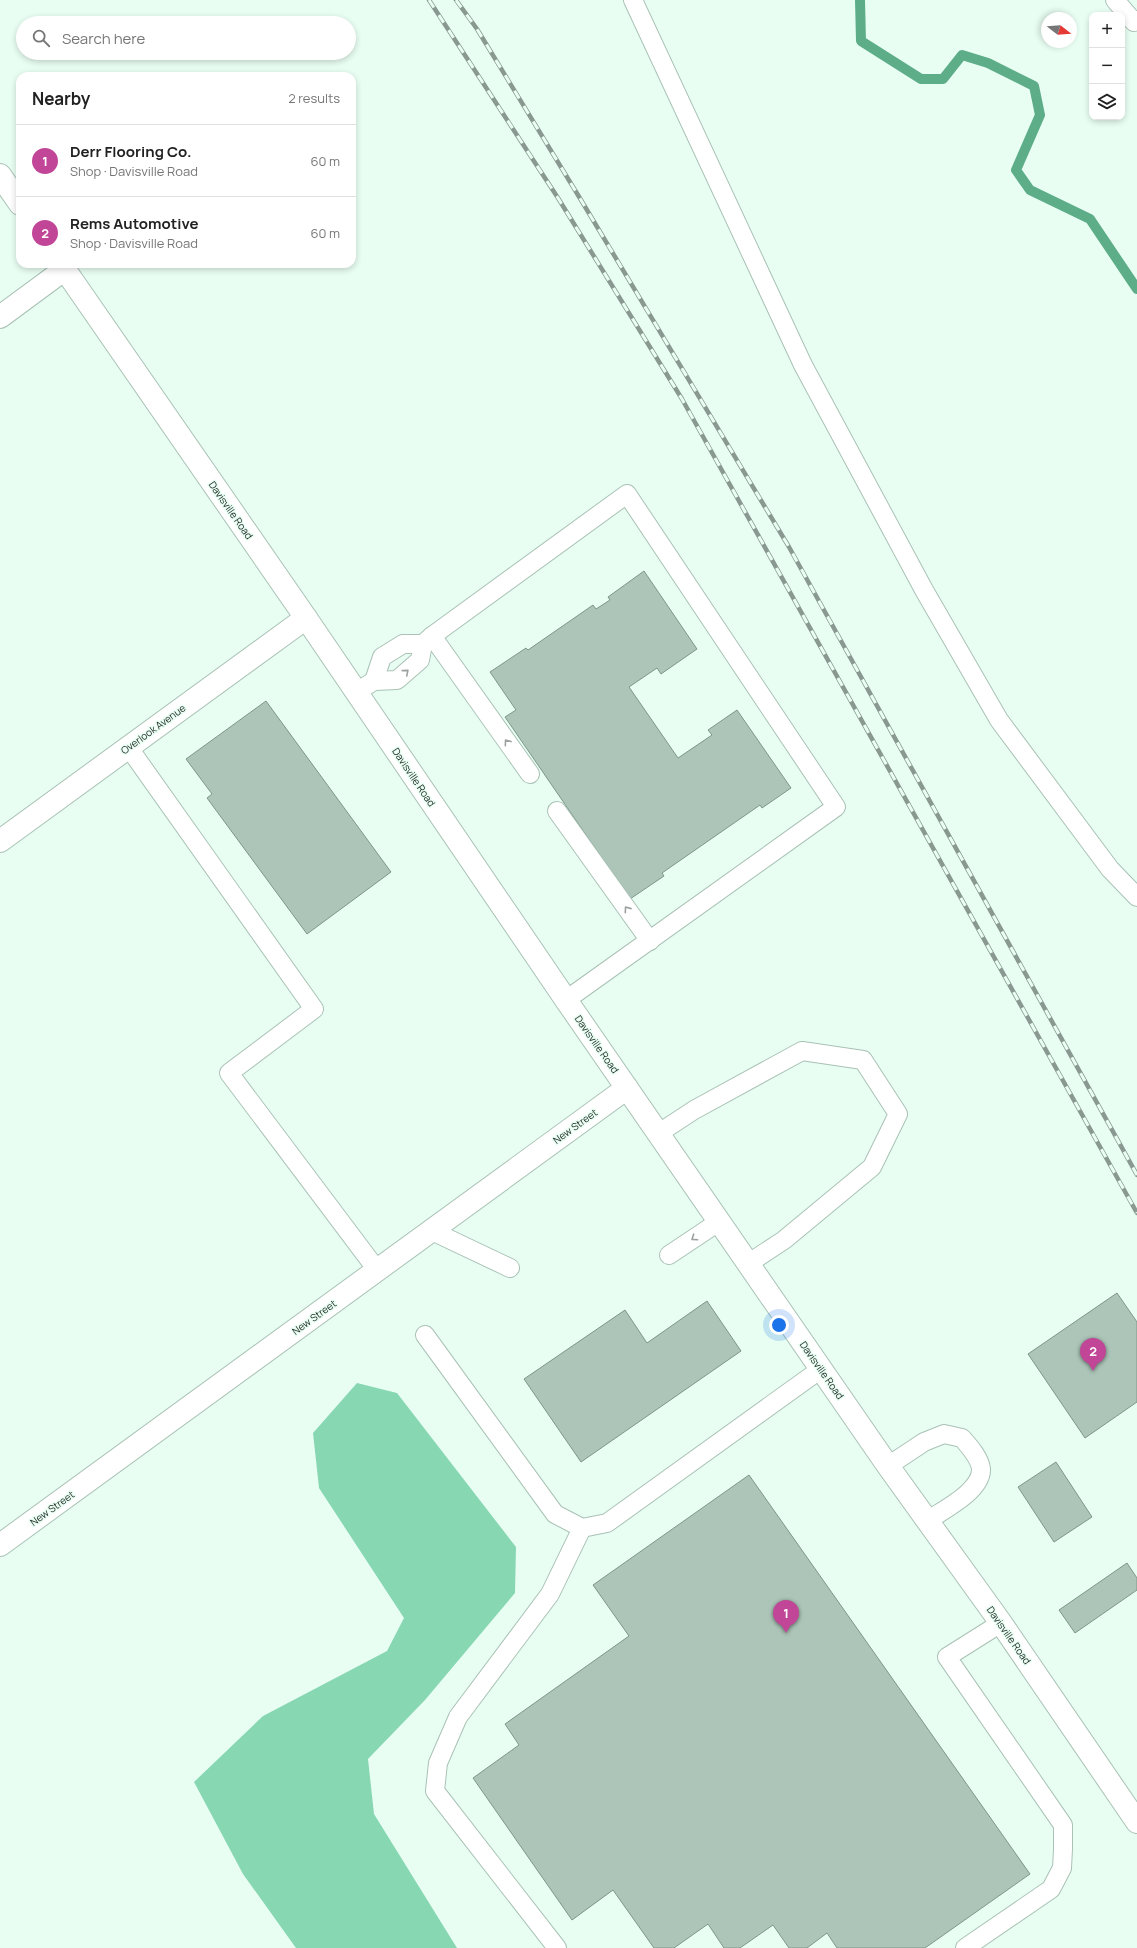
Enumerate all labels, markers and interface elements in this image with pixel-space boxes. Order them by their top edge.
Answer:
north arrow [1041,12,1077,48]
map controls [1089,12,1125,120]
button: + [1089,12,1125,48]
search box [16,16,356,60]
icon: search [30,27,52,49]
text: Search here [62,28,145,49]
button: − [1089,48,1125,84]
button: layers [1089,84,1125,120]
text: Nearby [32,87,90,110]
text: 2 results [288,89,340,107]
text: Derr Flooring Co. [70,141,192,162]
text: 1 [42,152,48,170]
text: 60 m [310,152,340,170]
text: Shop · Davisville Road [70,162,198,180]
text: Rems Automotive [70,213,198,234]
text: 2 [41,224,49,242]
text: 60 m [310,224,340,242]
text: Shop · Davisville Road [70,234,198,252]
street label: Davisville Road [206,478,256,542]
one-way arrow [402,669,409,676]
street label: Overlook Avenue [118,701,188,757]
one-way arrow [504,739,512,746]
street label: Davisville Road [389,745,439,809]
one-way arrow [624,906,632,913]
street label: Davisville Road [572,1012,622,1076]
street label: New Street [550,1105,600,1147]
one-way arrow [692,1233,699,1240]
street label: New Street [289,1296,339,1338]
your location [769,1315,789,1335]
street label: Davisville Road [797,1338,847,1402]
pin: 2 [1080,1338,1106,1371]
street label: New Street [27,1487,77,1529]
pin: 1 [773,1600,799,1633]
street label: Davisville Road [984,1603,1034,1667]

